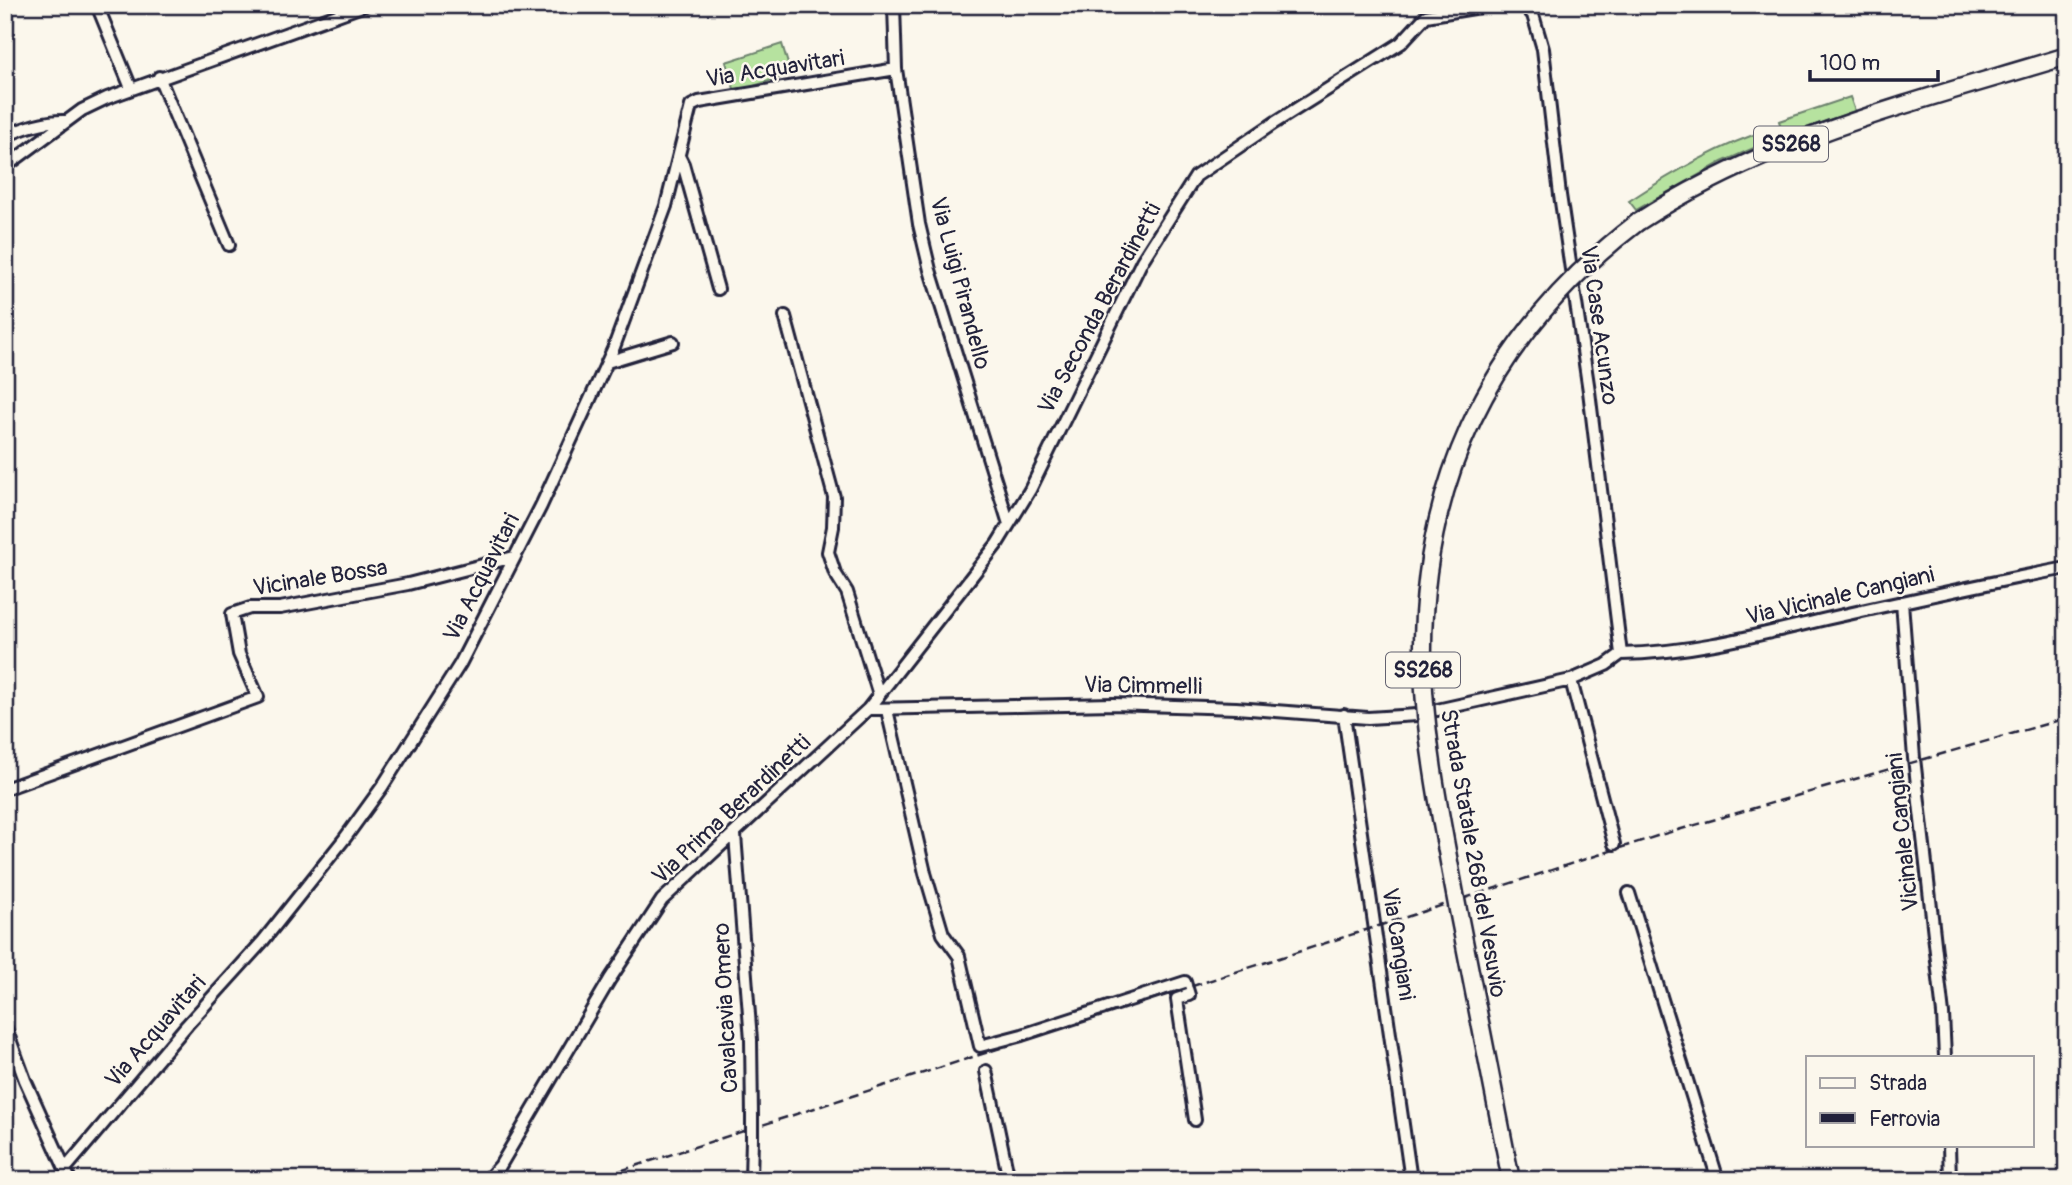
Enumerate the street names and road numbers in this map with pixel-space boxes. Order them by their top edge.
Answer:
street label: Via Acquavitari [704,43,846,94]
road number: SS268 [1754,127,1828,162]
street label: Via Luigi Pirandello [924,194,997,372]
street label: Via Seconda Berardinetti [1031,198,1167,419]
street label: Via Case Acunzo [1574,244,1625,407]
street label: Via Acquavitari [437,508,526,646]
street label: Vicinale Bossa [251,553,389,602]
street label: Via Vicinale Cangiani [1743,560,1937,631]
road number: SS268 [1386,652,1460,688]
street label: Via Cimmelli [1083,670,1203,701]
street label: Strada Statale 268 del Vesuvio [1434,707,1513,1000]
street label: Via Prima Berardinetti [646,728,817,890]
street label: Vicinale Cangiani [1880,751,1925,912]
street label: Via Cangiani [1375,886,1422,1002]
street label: Cavalcavia Omero [707,922,744,1094]
street label: Via Acquavitari [99,969,212,1094]

